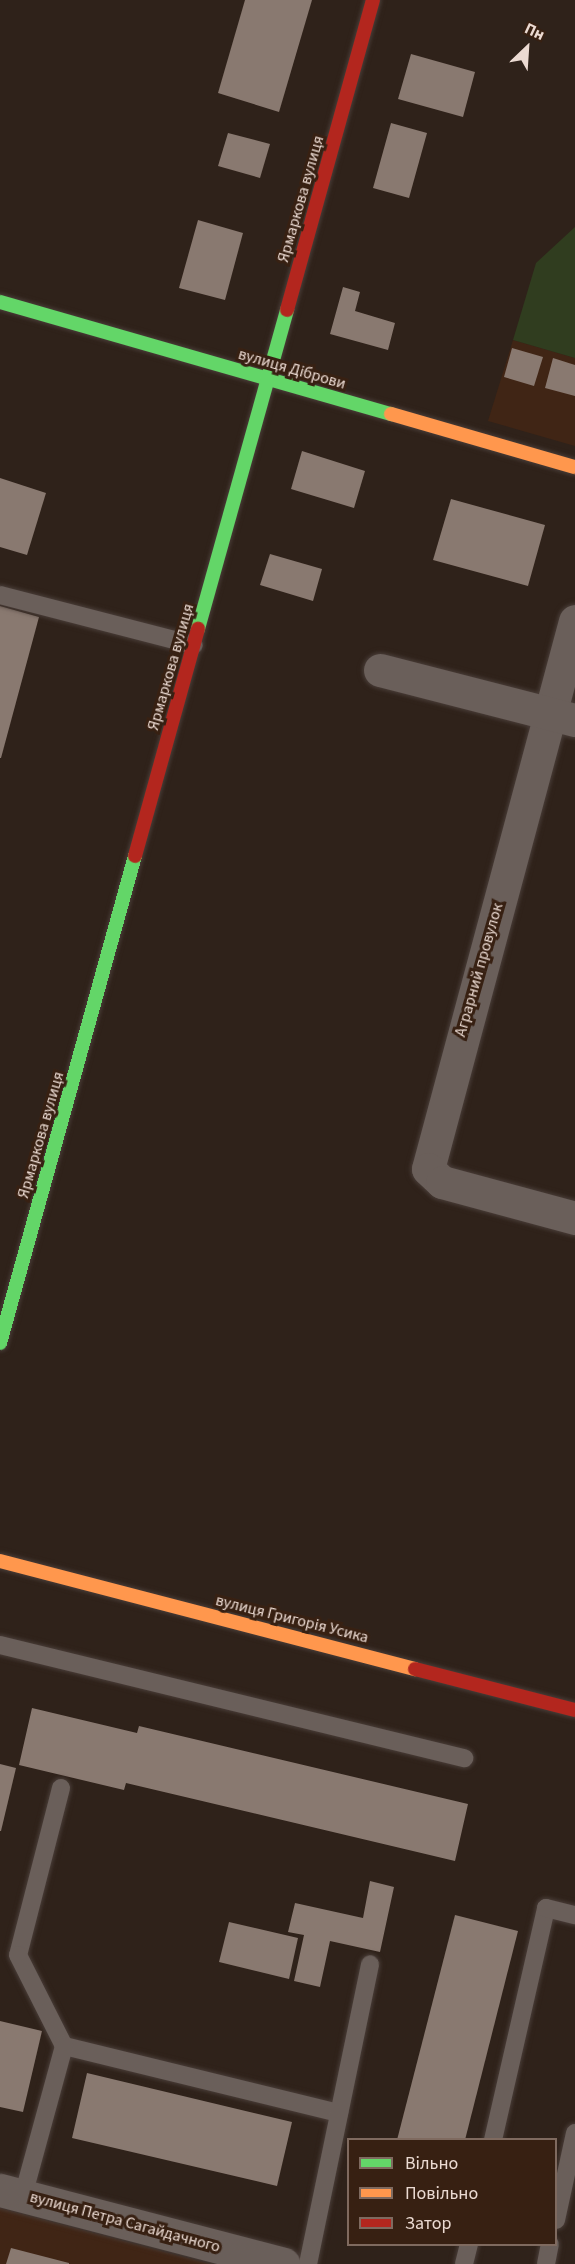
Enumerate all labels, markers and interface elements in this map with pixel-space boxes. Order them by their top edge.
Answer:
north arrow [497,18,557,78]
text: Пн [521,18,548,46]
street label: Ярмаркова вулиця [274,133,328,265]
street label: вулиця Діброви [236,344,348,394]
street label: Ярмаркова вулиця [144,601,198,733]
street label: Аграрний провулок [451,901,507,1039]
street label: Ярмаркова вулиця [14,1069,68,1201]
street label: вулиця Григорія Усика [214,1591,370,1647]
legend [347,2138,557,2246]
text: Вільно [405,2151,458,2176]
text: Повільно [405,2181,478,2206]
street label: вулиця Петра Сагайдачного [28,2187,222,2257]
text: Затор [405,2211,452,2236]

